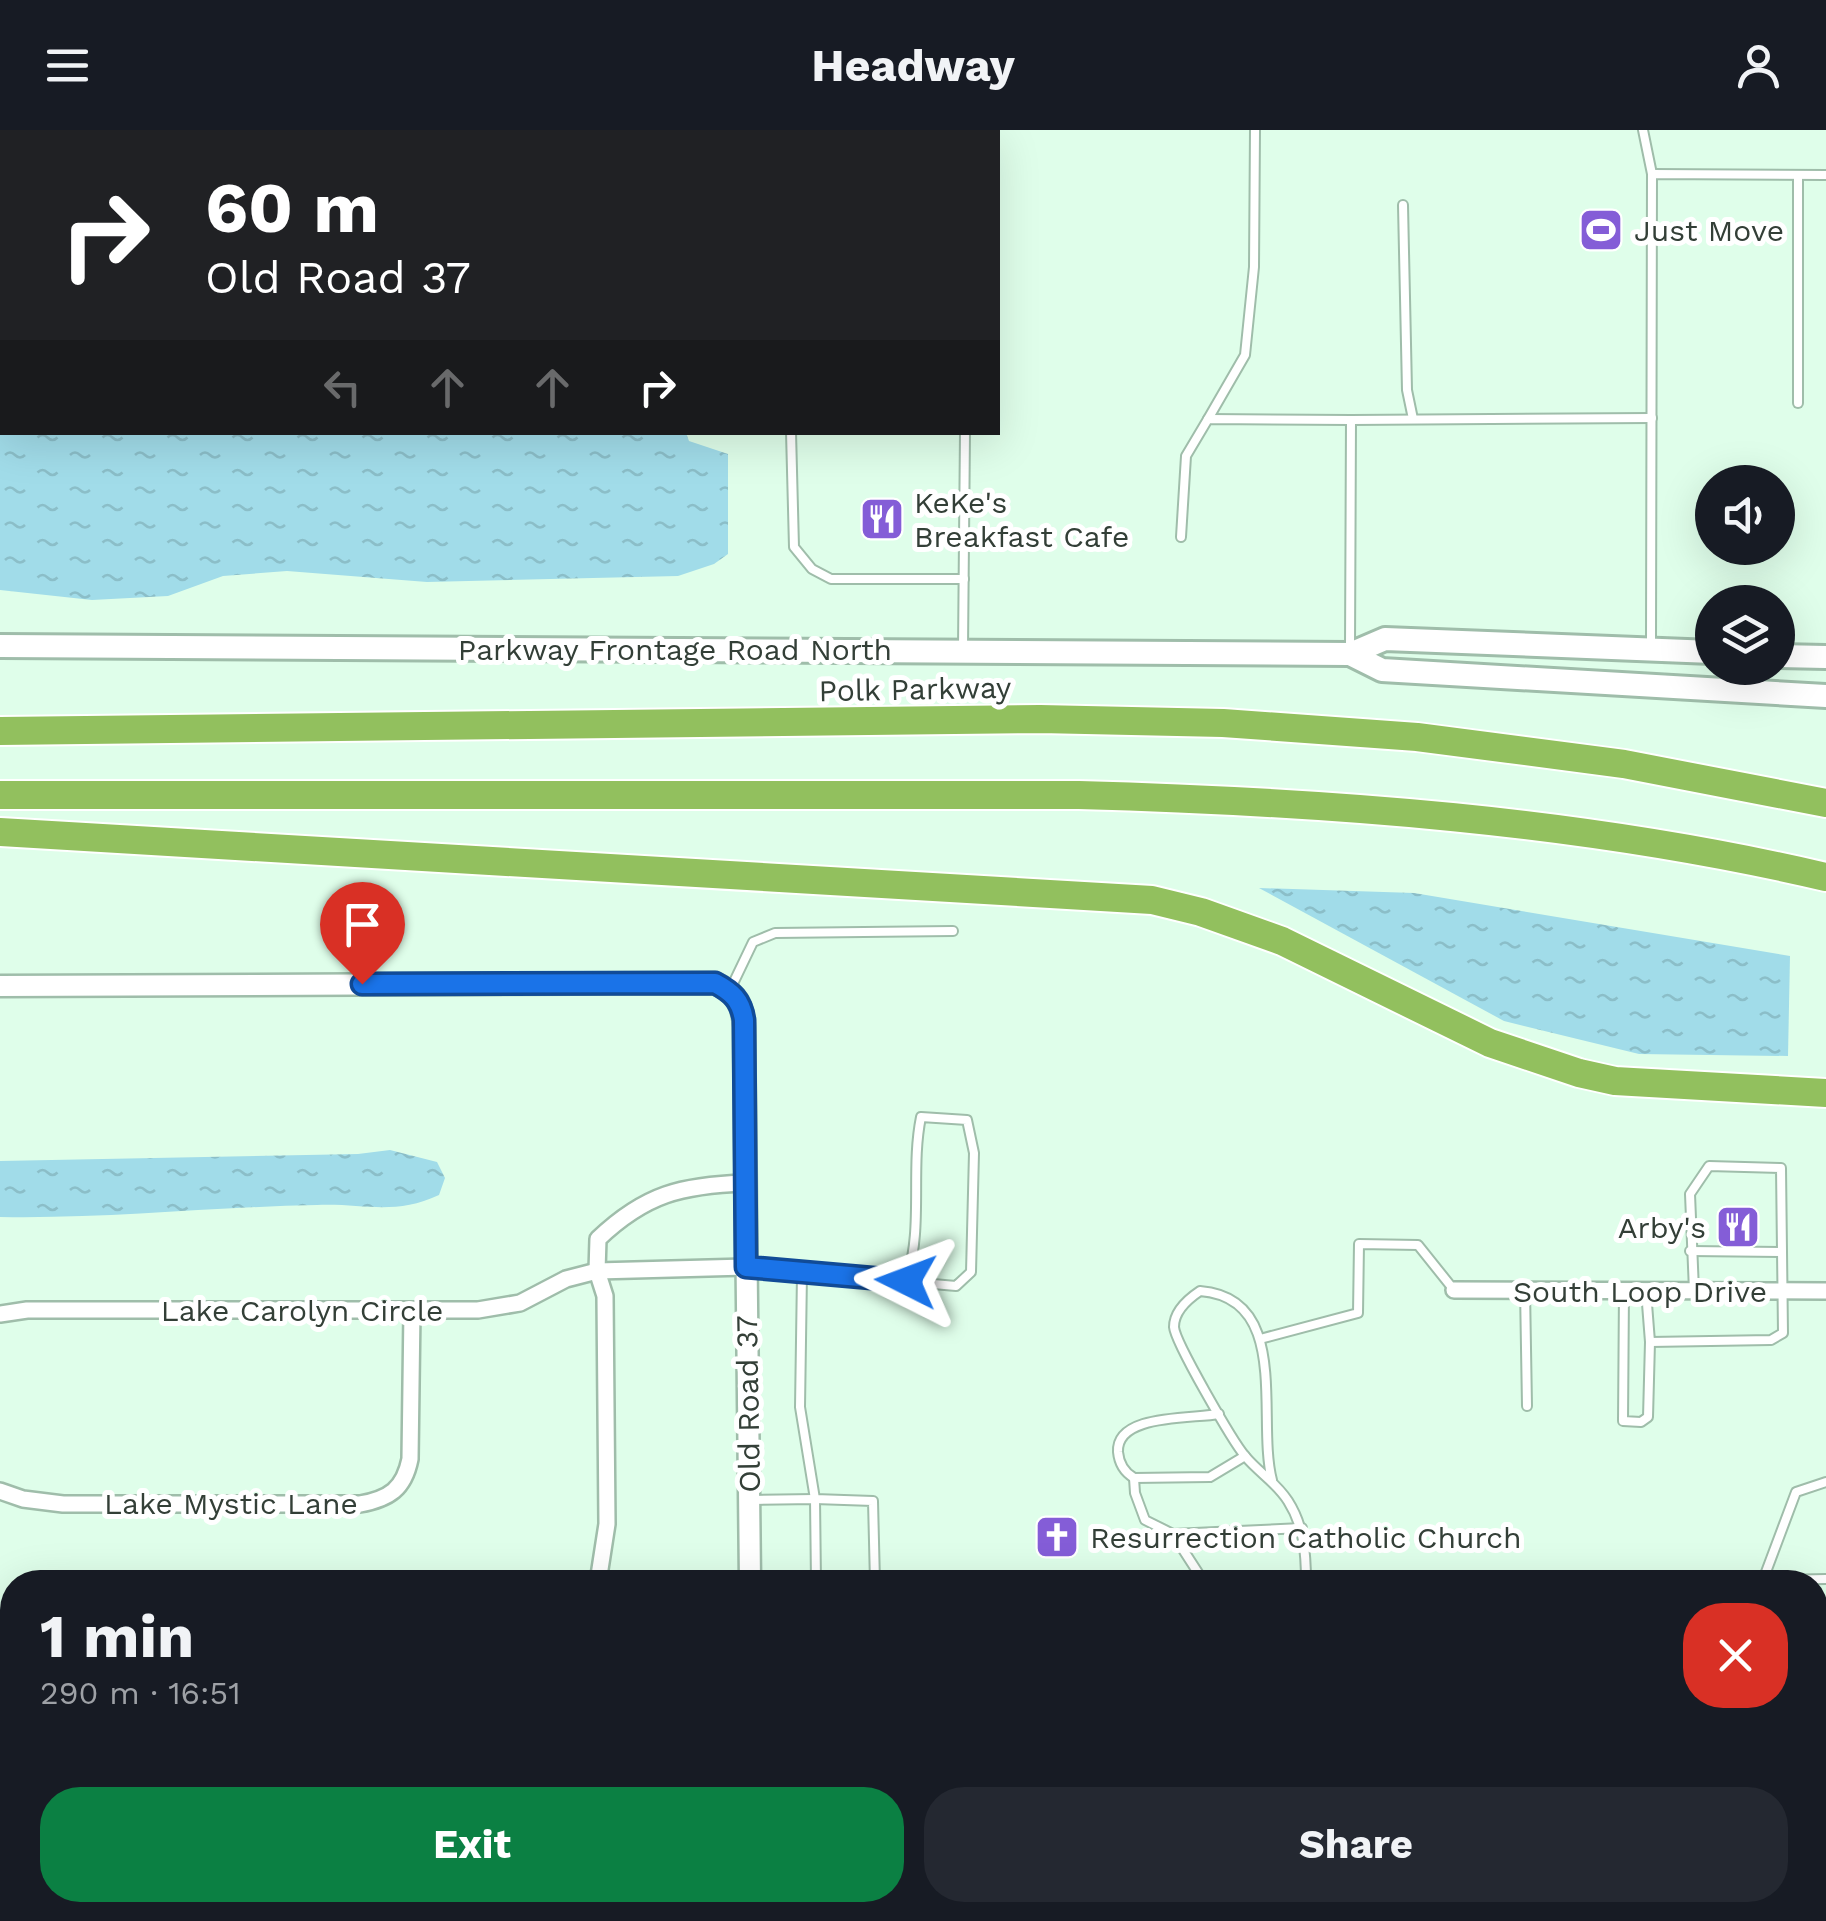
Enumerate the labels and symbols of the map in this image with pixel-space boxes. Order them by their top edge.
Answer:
sports icon: Just Move [1578,207,1624,253]
place label: Just Move [1634,213,1784,248]
place label: KeKe's Breakfast Cafe [914,485,1129,554]
restaurant icon: KeKe's Breakfast Cafe [859,496,905,542]
street label: Parkway Frontage Road North [458,632,892,667]
street label: Polk Parkway [818,670,1012,708]
pin [320,882,405,985]
restaurant icon: Arby's [1715,1204,1761,1250]
place label: Arby's [1618,1210,1706,1245]
position arrow [854,1229,958,1333]
street label: South Loop Drive [1513,1274,1767,1309]
street label: Lake Carolyn Circle [161,1293,443,1328]
street label: Old Road 37 [729,1315,767,1493]
street label: Lake Mystic Lane [104,1486,358,1521]
church icon: Resurrection Catholic Church [1034,1514,1080,1560]
place label: Resurrection Catholic Church [1090,1520,1522,1555]

